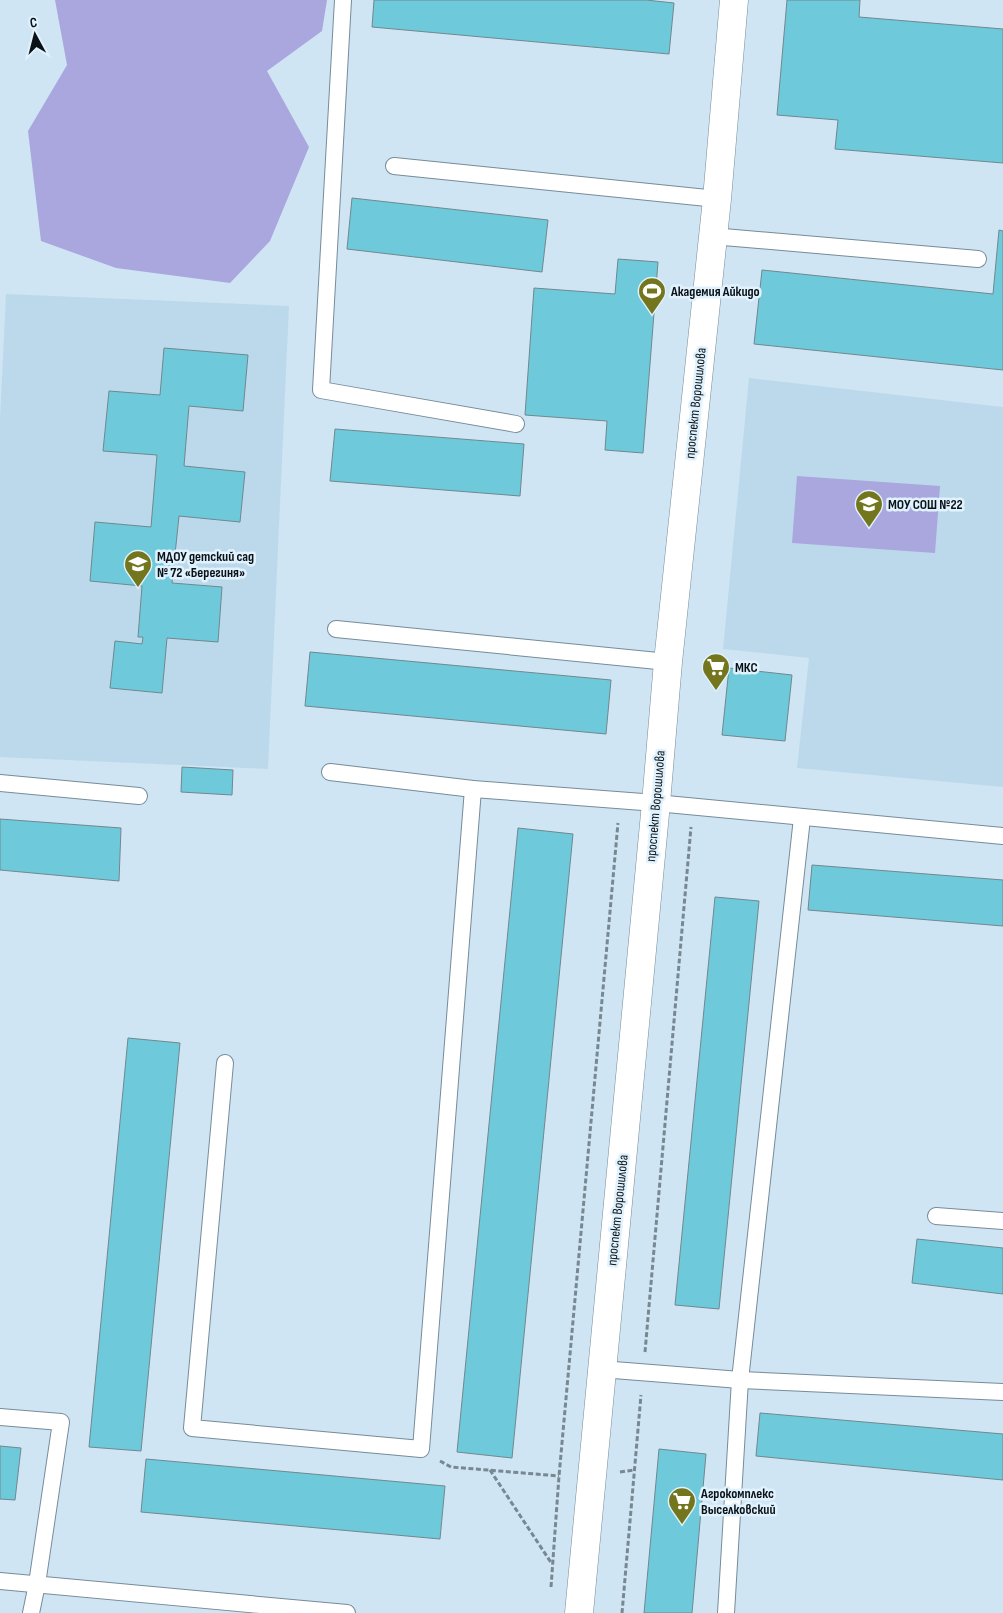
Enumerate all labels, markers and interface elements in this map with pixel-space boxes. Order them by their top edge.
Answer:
north arrow [10,10,60,60]
text: С [29,14,38,31]
sports icon: Академия Айкидо [637,276,667,315]
place label: Академия Айкидо [670,283,760,300]
street label: проспект Ворошилова [681,347,710,459]
school or university icon: МОУ СОШ №22 [854,489,884,528]
place label: МОУ СОШ №22 [888,496,963,513]
place label: МДОУ детский сад № 72 «Берегиня» [157,548,254,581]
school or university icon: МДОУ детский сад № 72 «Берегиня» [123,549,153,588]
supermarket icon: МКС [701,652,731,691]
place label: МКС [735,659,758,676]
street label: проспект Ворошилова [642,750,669,862]
street label: проспект Ворошилова [603,1154,632,1266]
place label: Агрокомплекс Выселковский [700,1485,776,1518]
supermarket icon: Агрокомплекс Выселковский [667,1486,697,1525]

